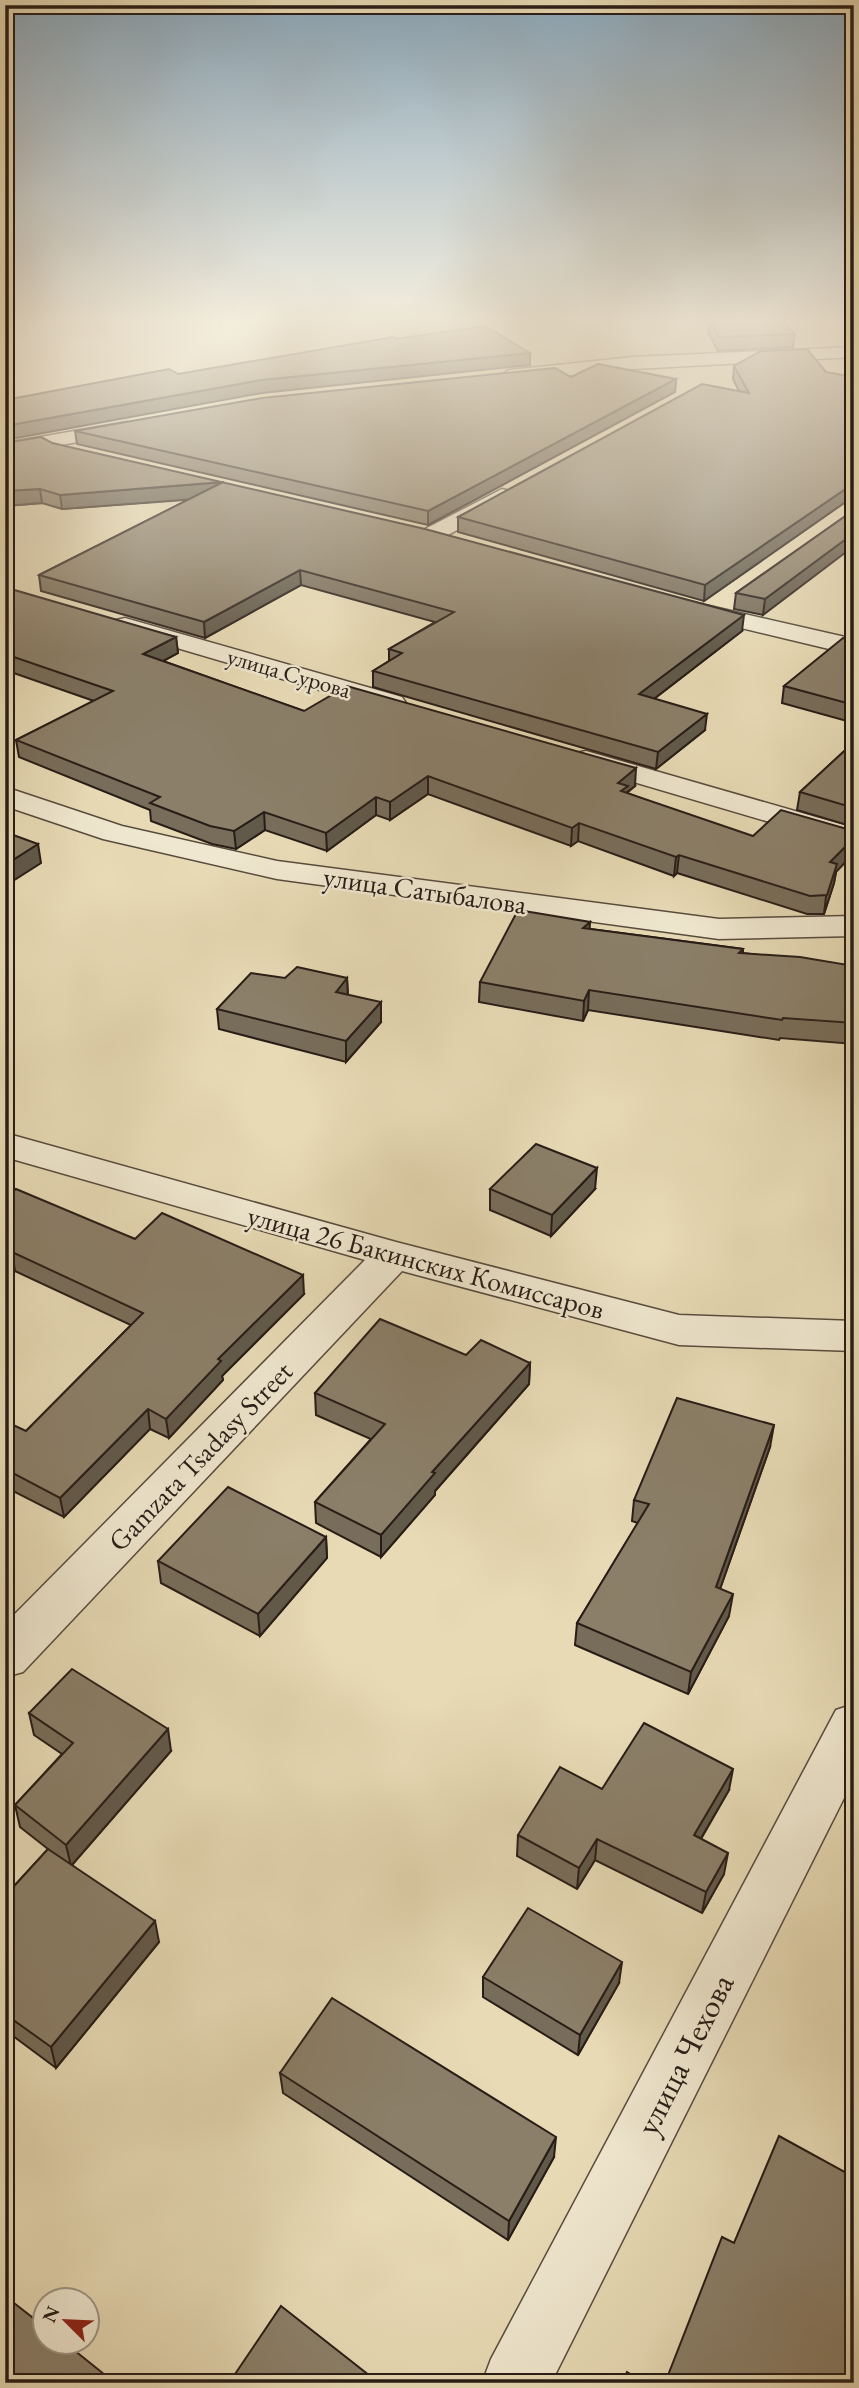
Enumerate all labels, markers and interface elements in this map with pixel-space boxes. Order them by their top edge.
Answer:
street label: улица Сурова [224,641,355,705]
street label: улица Сатыбалова [321,858,530,922]
street label: улица 26 Бакинских Комиссаров [244,1197,608,1327]
street label: Gamzata Tsadasy Street [100,1353,300,1559]
street label: улица Чехова [626,1966,744,2142]
north arrow [32,2286,102,2356]
text: N [36,2302,66,2326]

